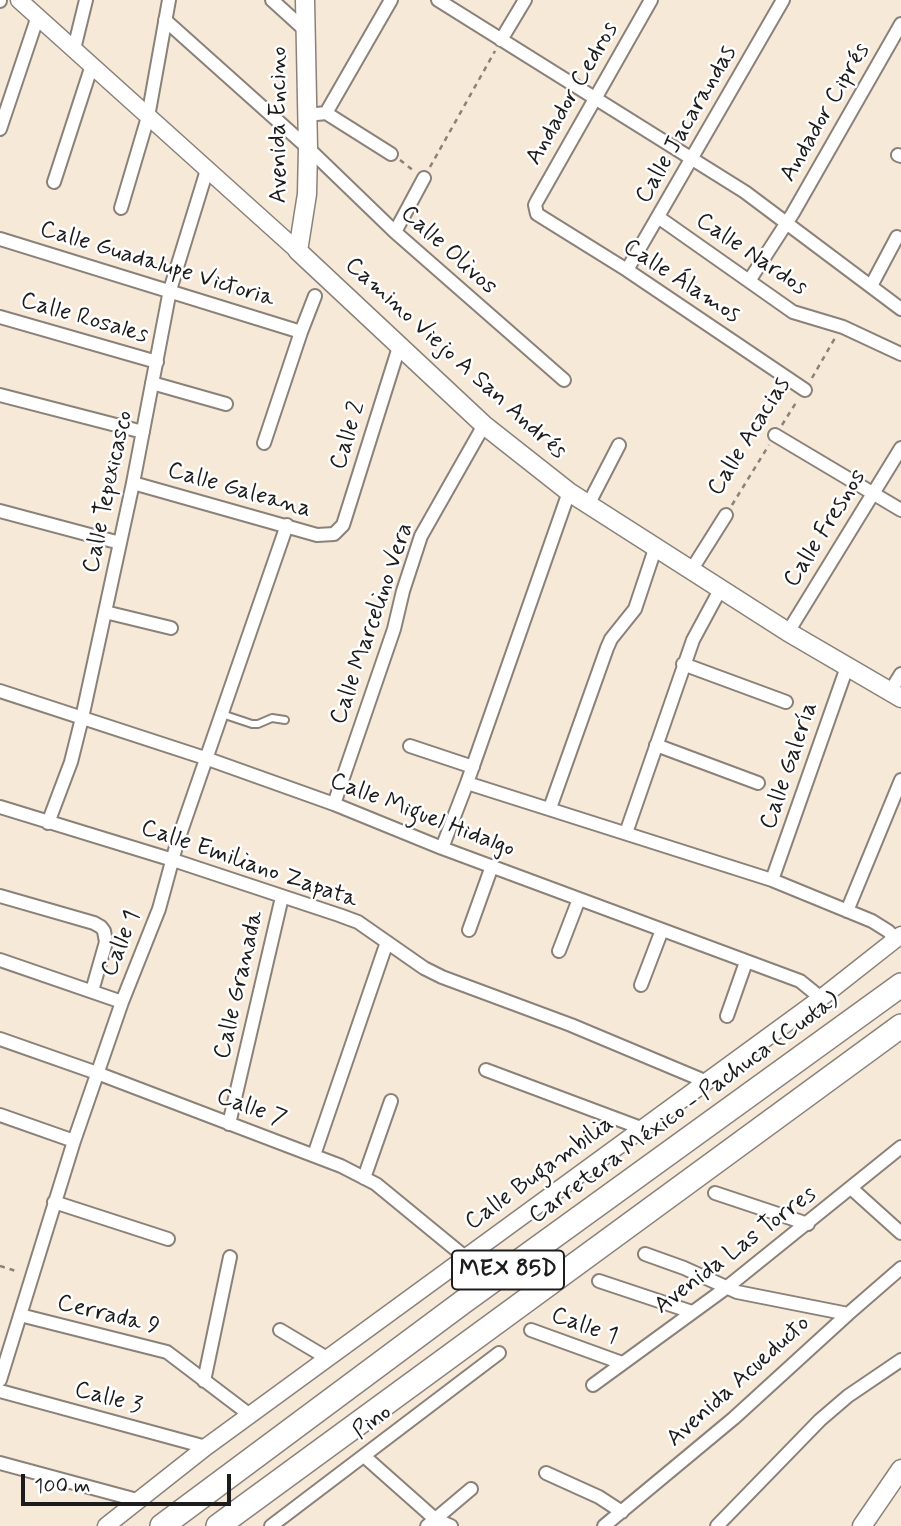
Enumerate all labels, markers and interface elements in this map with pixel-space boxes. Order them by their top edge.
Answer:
street label: Andador Cedros [520,17,626,171]
street label: Andador Ciprés [775,38,877,188]
street label: Calle Jacarandas [630,41,744,209]
street label: Avenida Encino [266,46,294,204]
street label: Calle Olivos [394,200,502,302]
street label: Calle Nardos [690,207,812,303]
street label: Calle Guadalupe Victoria [36,216,278,314]
street label: Calle Álamos [617,233,745,331]
street label: Camino Viejo A San Andrés [338,252,572,466]
street label: Calle Rosales [17,287,151,351]
street label: Calle Acacias [702,372,798,502]
street label: Calle 2 [325,398,373,474]
street label: Calle Tepexicasco [78,408,140,576]
street label: Calle Galeana [164,457,314,525]
street label: Calle Fresnos [778,465,874,593]
street label: Calle Marcelino Vera [325,519,421,729]
street label: Calle Galería [755,699,825,833]
street label: Calle Miguel Hidalgo [325,767,519,865]
street label: Calle Emiliano Zapata [137,814,361,916]
street label: Calle 1 [96,907,148,981]
street label: Calle Granada [209,908,271,1062]
street label: Carretera México - Pachuca (Cuota) [524,987,846,1231]
street label: Calle 7 [212,1083,290,1135]
street label: Calle Bugambilia [460,1110,620,1238]
street label: Avenida Las Torres [649,1181,823,1321]
road number: MEX 85D [452,1250,564,1289]
street label: Cerrada 9 [54,1289,162,1343]
street label: Calle 1 [547,1302,621,1352]
street label: Avenida Acueducto [661,1310,817,1454]
street label: Calle 3 [71,1376,145,1422]
street label: Pino [348,1399,398,1447]
scale bar [24,1460,234,1504]
text: 100 m [34,1472,90,1500]

